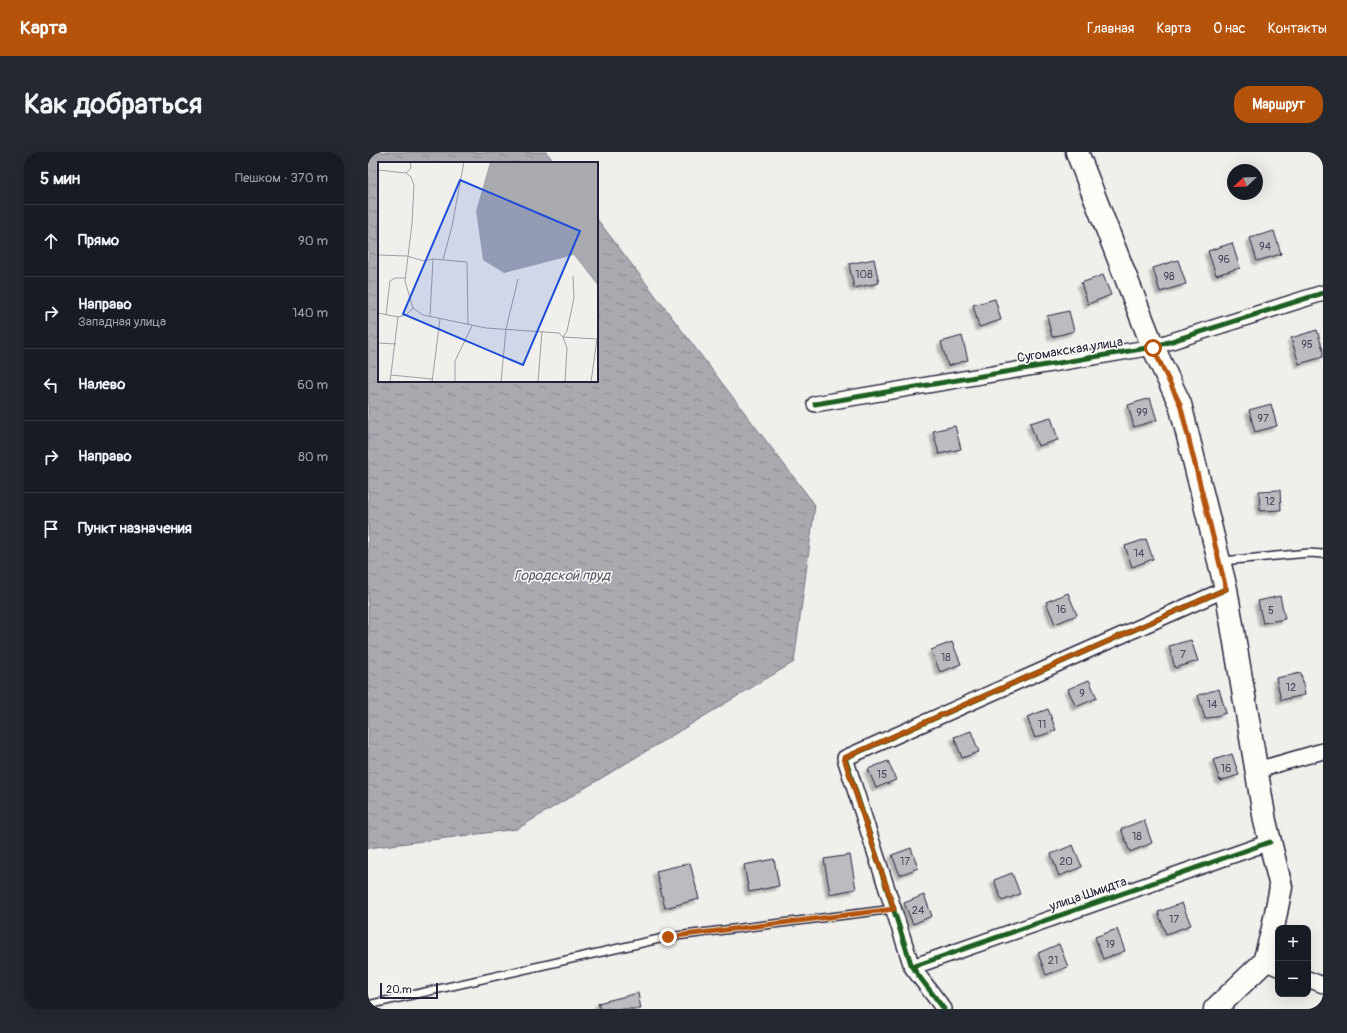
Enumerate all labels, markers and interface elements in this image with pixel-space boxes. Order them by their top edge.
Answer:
text: Карта [20,16,67,40]
text: Главная [1087,20,1134,37]
text: Карта [1156,20,1191,37]
text: О нас [1213,20,1246,37]
text: Контакты [1268,20,1327,37]
button: Маршрут [1234,86,1323,123]
text: Как добраться [24,87,202,122]
inset map [378,162,598,382]
north arrow [1227,164,1263,200]
text: 5 мин [40,168,80,189]
text: Пешком · 370 m [235,170,328,186]
icon: ahead [40,230,62,252]
text: Прямо [78,231,119,250]
text: 90 m [298,233,328,249]
house number: 94 [1259,240,1272,253]
house number: 96 [1218,253,1230,266]
house number: 108 [855,268,873,281]
house number: 98 [1163,270,1175,283]
text: Направо [78,295,132,314]
icon: right [40,302,62,324]
text: 140 m [292,305,328,321]
text: Западная улица [78,314,166,330]
street label: Сугомакская улица [1016,334,1124,366]
house number: 95 [1301,338,1313,351]
route start [1144,339,1162,357]
icon: left [40,374,62,396]
text: Налево [78,375,125,394]
text: 60 m [297,377,328,393]
house number: 99 [1136,406,1148,419]
house number: 97 [1257,412,1269,425]
icon: right [40,446,62,468]
text: Направо [78,447,132,466]
text: 80 m [298,449,328,465]
house number: 12 [1265,495,1275,508]
icon: arrive [40,518,62,540]
text: Пункт назначения [78,519,192,538]
house number: 14 [1134,547,1145,560]
water label: Городской пруд [514,567,612,584]
house number: 16 [1056,603,1066,616]
house number: 5 [1268,604,1274,617]
house number: 7 [1180,648,1186,661]
house number: 18 [941,651,951,664]
house number: 12 [1286,681,1296,694]
house number: 9 [1079,687,1085,700]
house number: 14 [1207,698,1218,711]
house number: 11 [1038,718,1046,731]
house number: 16 [1221,762,1231,775]
house number: 15 [877,768,887,781]
house number: 18 [1132,830,1142,843]
house number: 17 [900,855,910,868]
house number: 20 [1059,855,1073,868]
street label: улица Шмидта [1046,873,1129,915]
house number: 24 [912,904,925,917]
house number: 17 [1169,913,1179,926]
map controls [1275,925,1311,997]
button: + [1275,925,1311,961]
route end [659,928,677,946]
house number: 19 [1105,938,1115,951]
house number: 21 [1048,954,1058,967]
button: − [1275,961,1311,997]
scale bar [380,981,438,1000]
text: 20 m [386,983,412,996]

